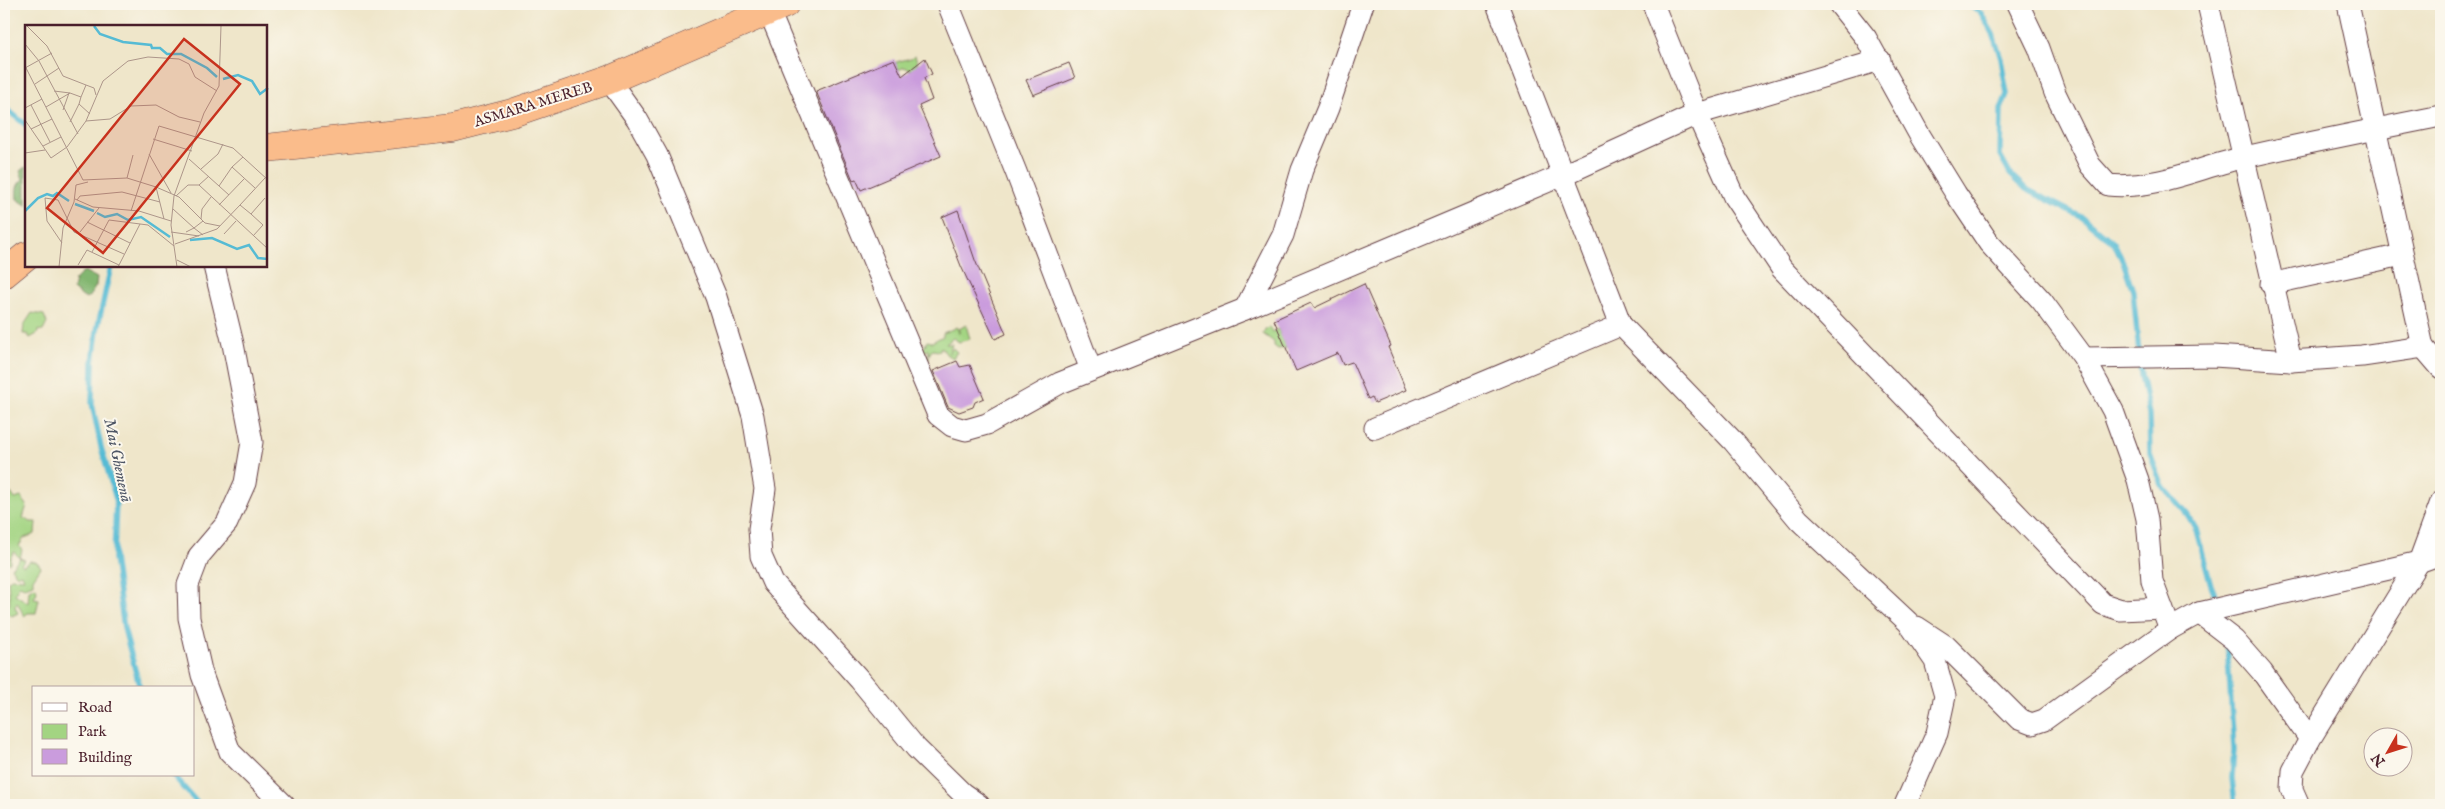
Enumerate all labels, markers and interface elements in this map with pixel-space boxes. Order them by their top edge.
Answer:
inset map [25,25,268,268]
street label: ASMARA MEREB [471,77,595,132]
water label: Mai Ghemenā [98,417,136,504]
legend [32,686,195,776]
text: Road [78,698,113,717]
text: Park [78,722,108,741]
north arrow [2362,726,2412,776]
text: Building [78,748,133,767]
text: N [2368,749,2390,771]

